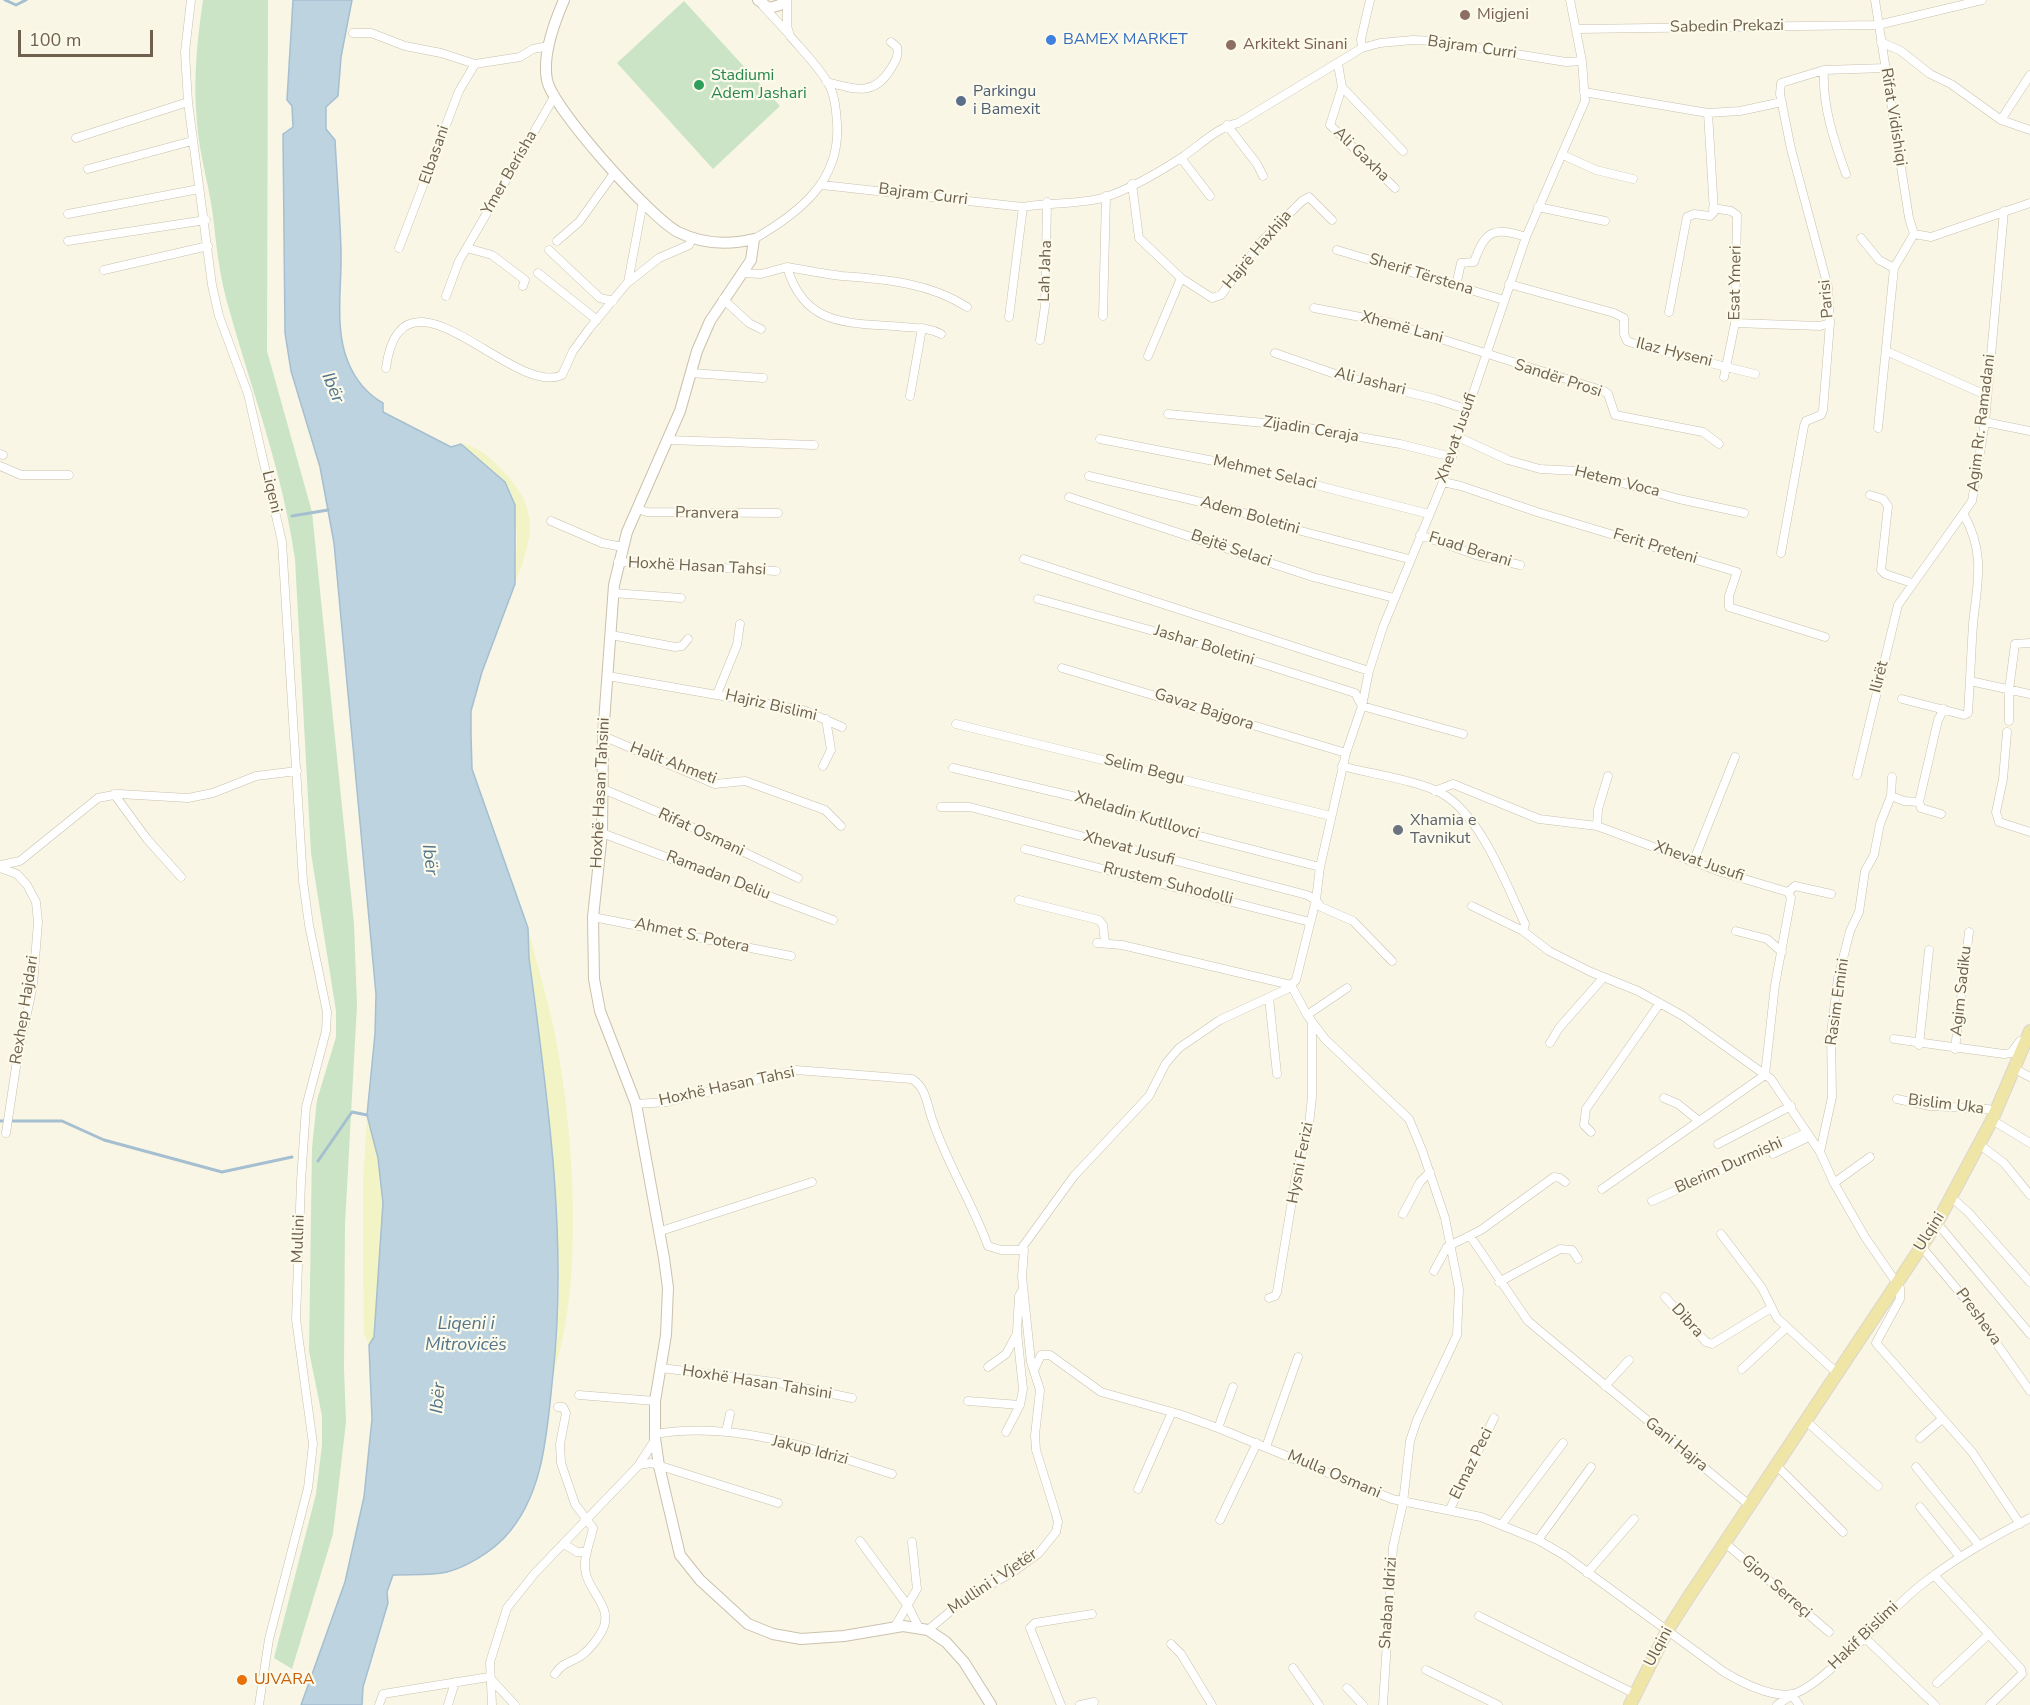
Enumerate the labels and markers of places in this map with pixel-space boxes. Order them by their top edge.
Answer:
place label: Migjeni [1477,5,1529,25]
marker: Migjeni [1458,8,1472,22]
place label: BAMEX MARKET [1063,30,1188,50]
marker: BAMEX MARKET [1044,33,1058,47]
place label: Arkitekt Sinani [1243,35,1348,55]
marker: Arkitekt Sinani [1224,38,1238,52]
place label: Stadiumi Adem Jashari [711,66,807,104]
marker: Stadiumi Adem Jashari [692,78,706,92]
place label: Parkingu i Bamexit [973,82,1040,120]
marker: Parkingu i Bamexit [954,94,968,108]
place label: Xhamia e Tavnikut [1410,811,1476,849]
marker: Xhamia e Tavnikut [1391,823,1405,837]
place label: UJVARA [254,1670,314,1690]
marker: UJVARA [235,1673,249,1687]

